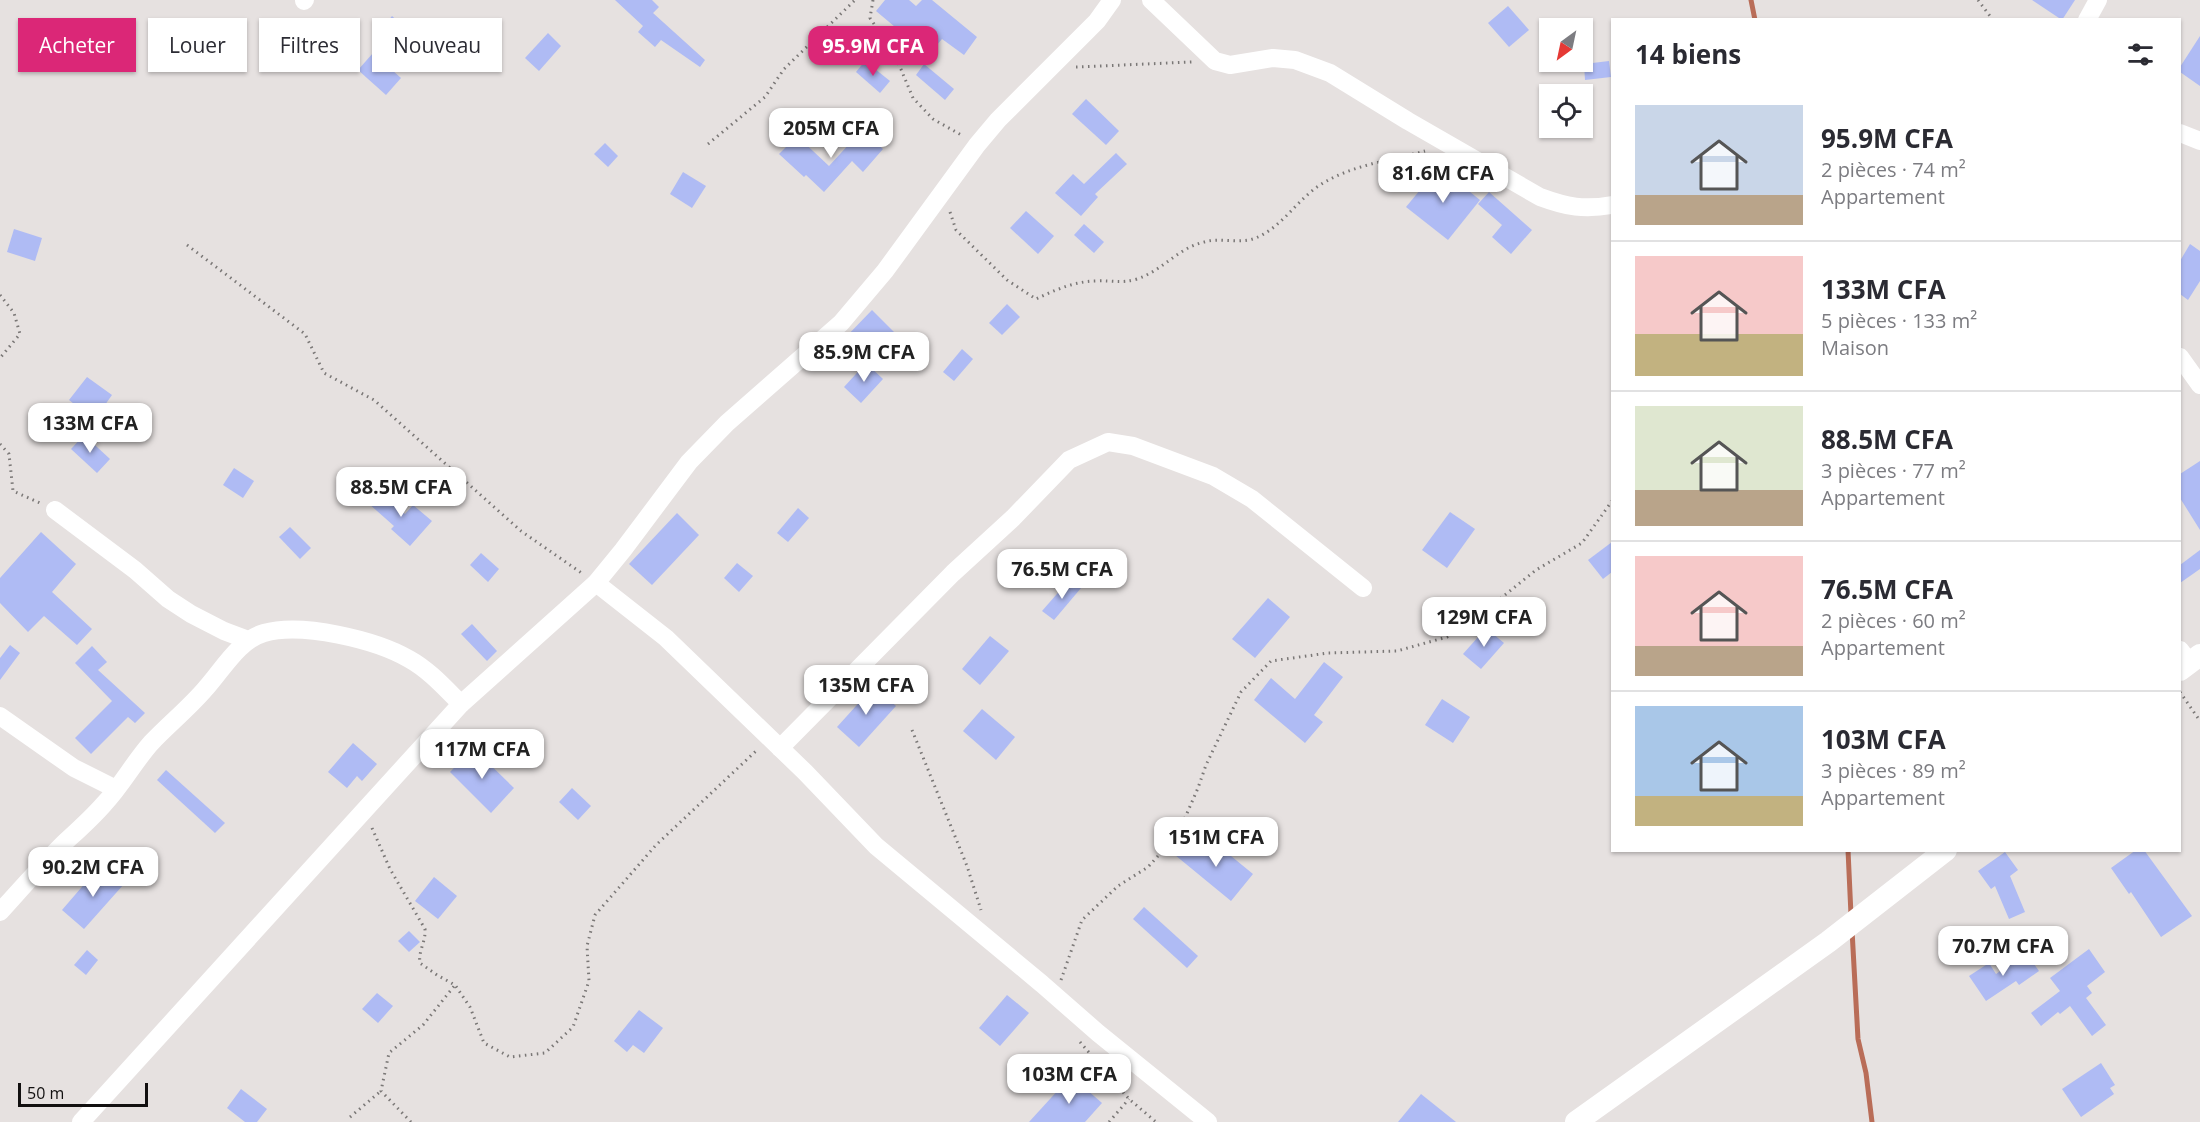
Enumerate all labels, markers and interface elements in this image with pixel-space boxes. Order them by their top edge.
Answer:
chip: Acheter [18,18,136,72]
chip: Louer [148,18,247,72]
chip: Filtres [259,18,360,72]
chip: Nouveau [372,18,502,72]
north arrow [1539,18,1593,72]
map controls [1539,18,1593,138]
pin: 95.9M CFA [804,26,942,77]
text: 95.9M CFA [822,32,924,59]
text: 14 biens [1635,36,1741,72]
icon: filters [2124,38,2157,71]
button: locate [1539,84,1593,138]
pin: 205M CFA [769,108,893,159]
text: 205M CFA [783,114,879,141]
text: 95.9M CFA [1821,120,1953,156]
icon: home [1683,129,1755,201]
pin: 81.6M CFA [1374,153,1512,204]
text: 2 pièces · 74 m² [1821,156,1966,183]
text: 81.6M CFA [1392,159,1494,186]
text: Appartement [1821,183,1945,210]
text: 133M CFA [1821,271,1946,307]
icon: home [1683,280,1755,352]
text: 5 pièces · 133 m² [1821,307,1977,334]
pin: 85.9M CFA [795,332,933,383]
text: Maison [1821,334,1889,361]
text: 85.9M CFA [813,338,915,365]
pin: 133M CFA [28,403,152,454]
text: 133M CFA [42,409,138,436]
text: 88.5M CFA [1821,421,1953,457]
icon: home [1683,430,1755,502]
text: 3 pièces · 77 m² [1821,457,1966,484]
pin: 88.5M CFA [332,467,470,518]
text: 88.5M CFA [350,473,452,500]
text: Appartement [1821,484,1945,511]
pin: 76.5M CFA [993,549,1131,600]
text: 76.5M CFA [1011,555,1113,582]
text: 76.5M CFA [1821,571,1953,607]
icon: home [1683,580,1755,652]
pin: 129M CFA [1422,597,1546,648]
text: 129M CFA [1436,603,1532,630]
text: 2 pièces · 60 m² [1821,607,1966,634]
text: Appartement [1821,634,1945,661]
pin: 135M CFA [804,665,928,716]
text: 135M CFA [818,671,914,698]
text: 103M CFA [1821,721,1946,757]
pin: 117M CFA [420,729,544,780]
icon: home [1683,730,1755,802]
text: 117M CFA [434,735,530,762]
text: 3 pièces · 89 m² [1821,757,1966,784]
text: Appartement [1821,784,1945,811]
pin: 151M CFA [1154,817,1278,868]
text: 151M CFA [1168,823,1264,850]
pin: 90.2M CFA [24,847,162,898]
text: 90.2M CFA [42,853,144,880]
pin: 70.7M CFA [1934,926,2072,977]
text: 70.7M CFA [1952,932,2054,959]
pin: 103M CFA [1007,1054,1131,1105]
text: 103M CFA [1021,1060,1117,1087]
scale bar [18,1080,148,1108]
text: 50 m [27,1082,64,1104]

